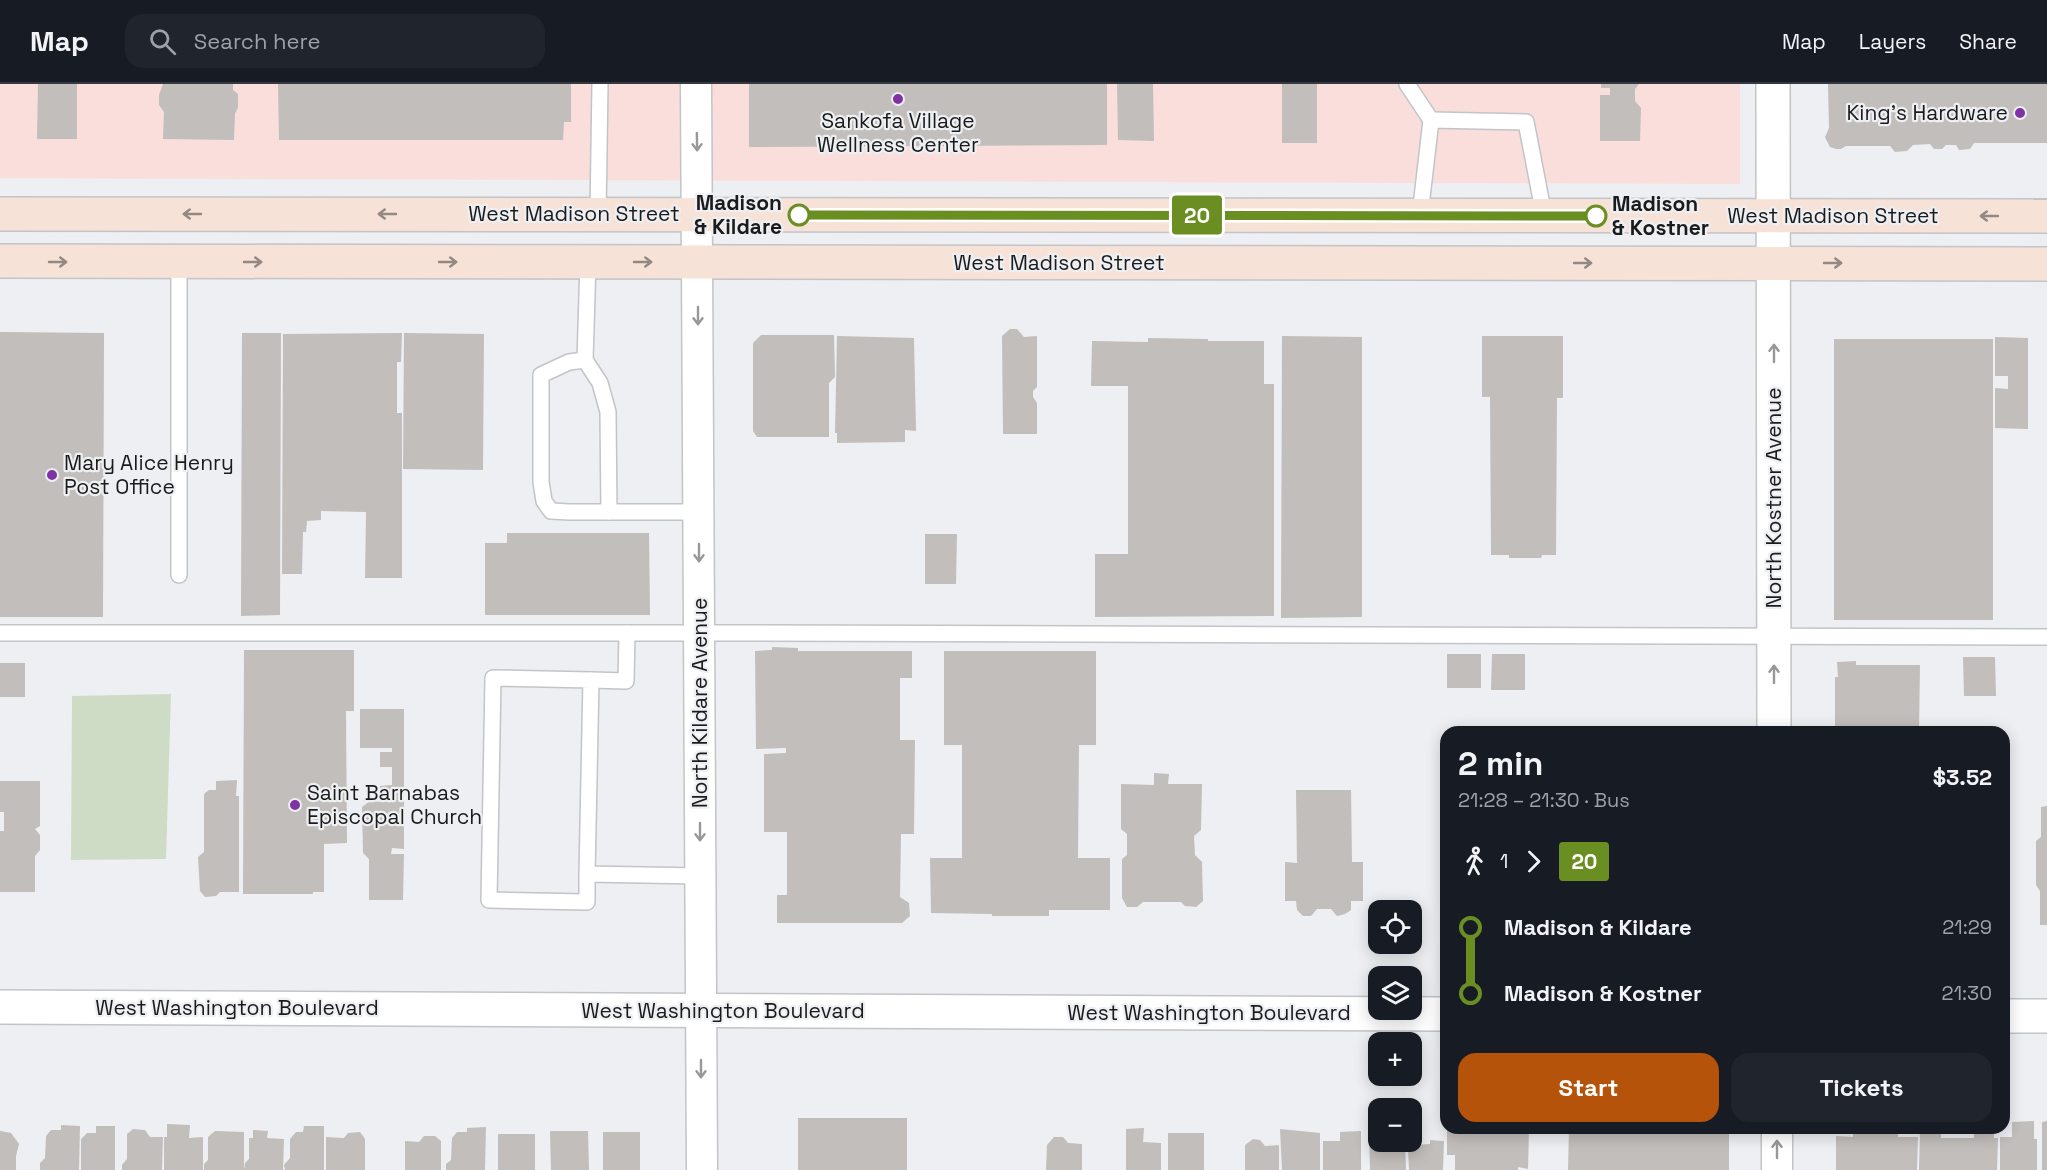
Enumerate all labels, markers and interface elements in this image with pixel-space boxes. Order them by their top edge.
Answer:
search box [125,14,545,68]
text: Map [30,23,89,59]
icon: search [146,25,179,58]
text: Search here [194,27,321,55]
text: Map [1782,28,1826,55]
text: Layers [1859,28,1926,55]
text: Share [1959,28,2017,55]
marker: Sankofa Village Wellness Center [891,92,905,106]
place label: King's Hardware [1846,99,2008,126]
marker: King's Hardware [2013,106,2027,120]
place label: Sankofa Village Wellness Center [817,107,979,158]
one-way arrow [691,132,703,152]
place label: Madison & Kildare [694,189,782,240]
place label: Madison & Kostner [1612,190,1709,241]
line badge: 20 [1170,196,1224,234]
street label: West Madison Street [468,200,680,227]
text: 20 [1184,202,1210,229]
street label: West Madison Street [1727,202,1939,229]
marker: Madison & Kildare [788,204,810,226]
marker: Madison & Kostner [1585,205,1607,227]
one-way arrow [182,208,202,220]
one-way arrow [377,208,397,220]
one-way arrow [1979,210,1999,222]
street label: West Madison Street [953,249,1165,276]
one-way arrow [48,256,68,268]
one-way arrow [243,256,263,268]
one-way arrow [438,256,458,268]
one-way arrow [633,256,653,268]
one-way arrow [1573,257,1593,269]
one-way arrow [1822,257,1842,269]
one-way arrow [692,306,704,326]
one-way arrow [1768,343,1780,363]
street label: North Kostner Avenue [1760,387,1787,609]
place label: Mary Alice Henry Post Office [64,449,234,500]
marker: Mary Alice Henry Post Office [45,468,59,482]
one-way arrow [693,543,705,563]
street label: North Kildare Avenue [686,598,713,808]
one-way arrow [1768,664,1780,684]
text: 2 min [1458,743,1543,785]
text: $3.52 [1933,763,1992,791]
place label: Saint Barnabas Episcopal Church [307,779,482,830]
text: 21:28 – 21:30 · Bus [1458,787,1630,813]
marker: Saint Barnabas Episcopal Church [288,798,302,812]
one-way arrow [694,822,706,842]
icon: walk [1458,845,1491,878]
icon: forward [1517,845,1550,878]
text: 1 [1500,848,1508,874]
text: 20 [1571,848,1597,875]
map controls [1368,900,1422,1152]
button: locate [1368,900,1422,954]
text: Madison & Kildare [1504,913,1692,941]
text: 21:29 [1942,914,1992,940]
button: layers [1368,966,1422,1020]
text: Madison & Kostner [1504,979,1702,1007]
text: 21:30 [1942,980,1992,1006]
street label: West Washington Boulevard [95,994,379,1021]
street label: West Washington Boulevard [581,997,865,1024]
street label: West Washington Boulevard [1067,999,1351,1026]
button: + [1368,1032,1422,1086]
button: Start [1458,1053,1719,1122]
button: Tickets [1731,1053,1992,1122]
one-way arrow [696,1058,707,1078]
button: − [1368,1098,1422,1152]
one-way arrow [1771,1140,1783,1159]

